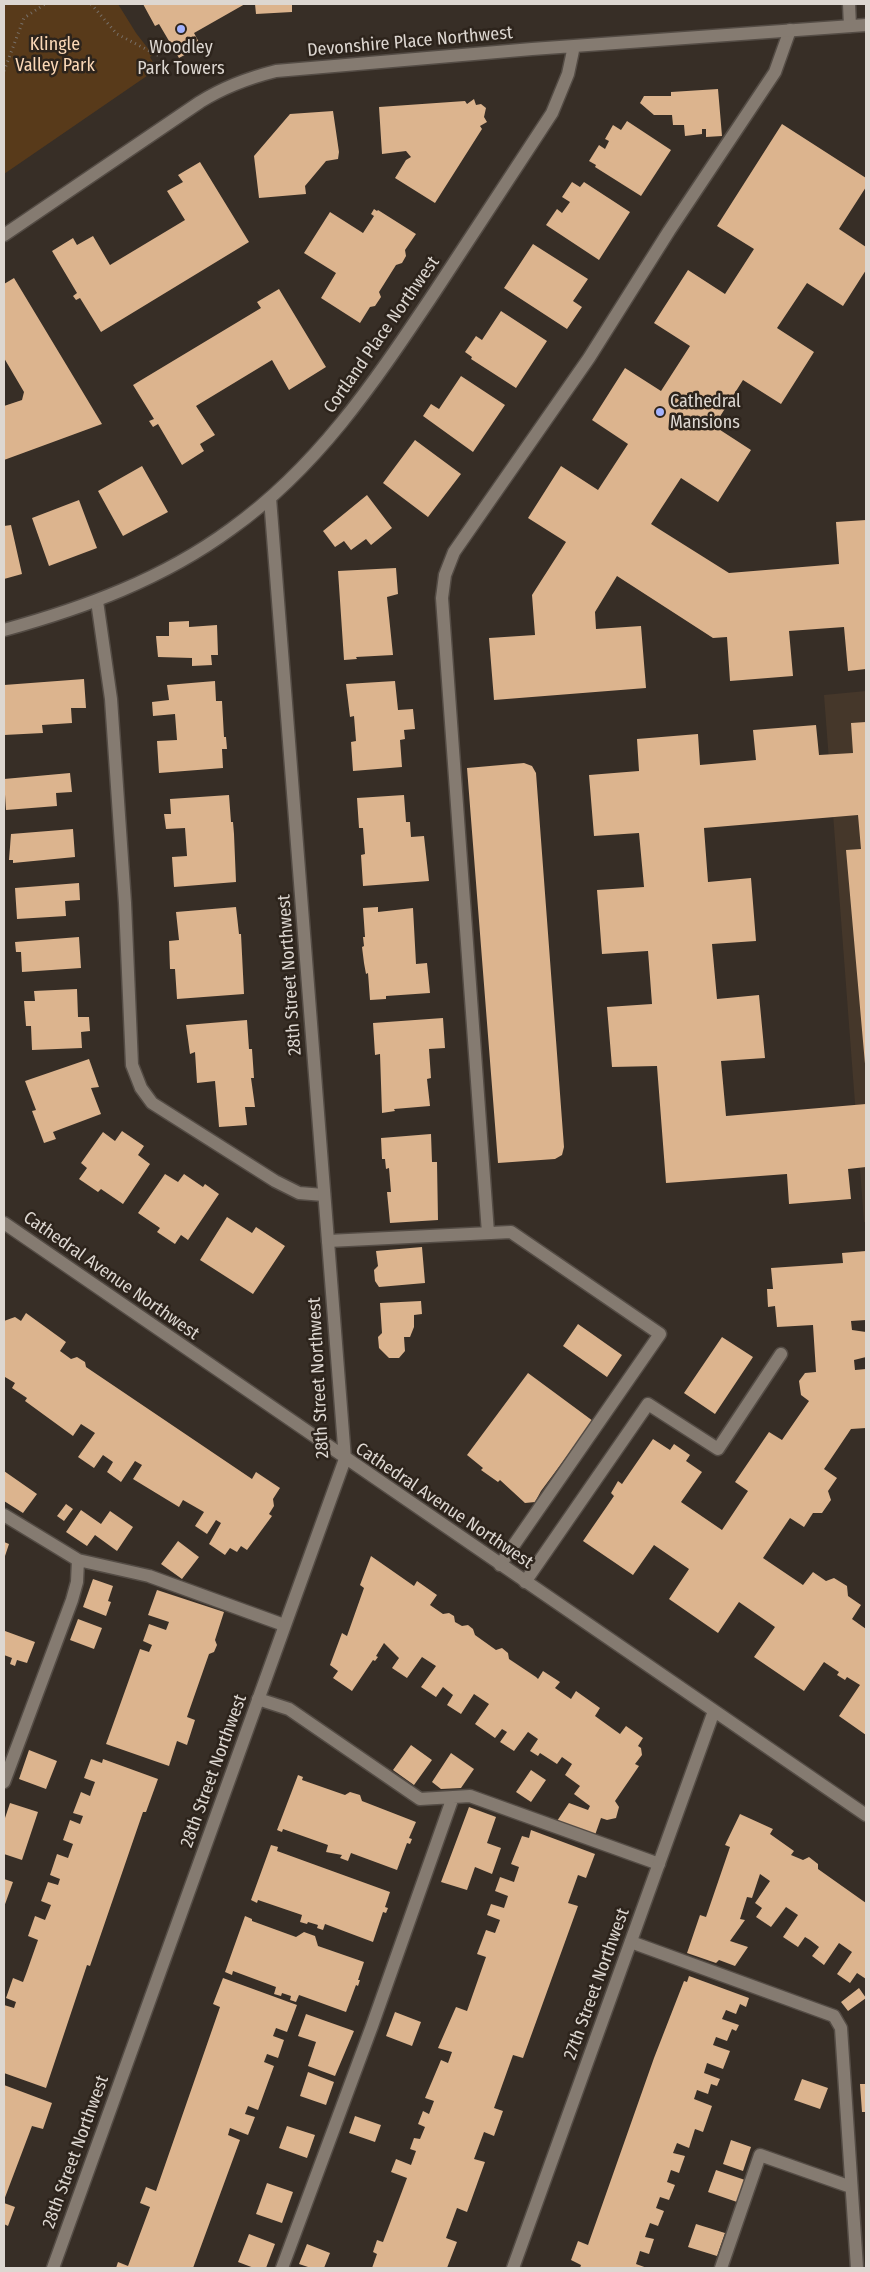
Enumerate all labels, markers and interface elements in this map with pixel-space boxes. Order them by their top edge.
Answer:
street label: Devonshire Place Northwest [306,22,514,62]
marker: Woodley Park Towers [175,23,187,35]
park label: Klingle Valley Park [15,34,95,76]
place label: Woodley Park Towers [137,37,225,80]
street label: Cortland Place Northwest [320,252,444,418]
place label: Cathedral Mansions [670,391,741,434]
marker: Cathedral Mansions [654,406,666,418]
street label: 28th Street Northwest [274,894,306,1056]
street label: Cathedral Avenue Northwest [19,1207,203,1345]
street label: 28th Street Northwest [304,1297,334,1459]
street label: Cathedral Avenue Northwest [351,1438,537,1574]
street label: 28th Street Northwest [176,1692,252,1850]
street label: 27th Street Northwest [560,1905,634,2063]
street label: 28th Street Northwest [38,2073,114,2231]

